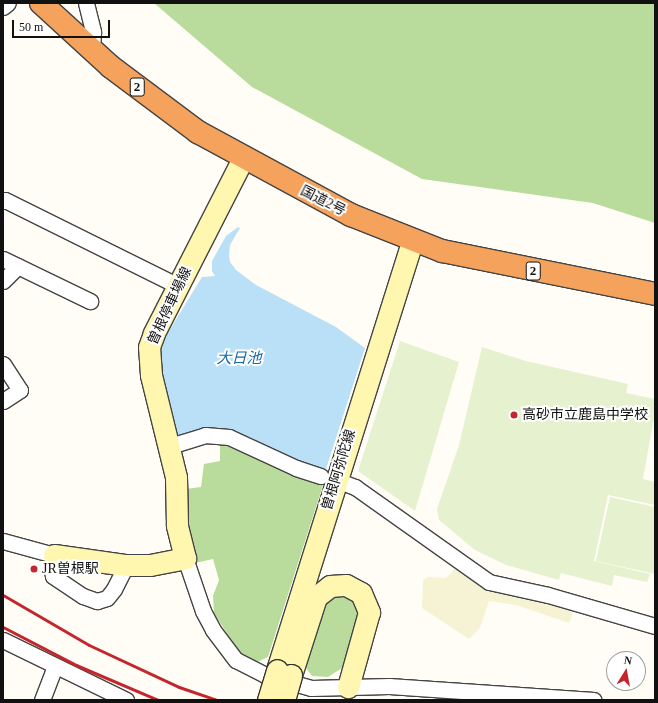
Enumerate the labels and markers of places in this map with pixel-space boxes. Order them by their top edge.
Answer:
place label: 高砂市立鹿島中学校 [522,407,648,423]
marker: 高砂市立鹿島中学校 [509,410,519,420]
place label: JR曽根駅 [42,561,99,577]
marker: JR曽根駅 [29,564,39,574]

